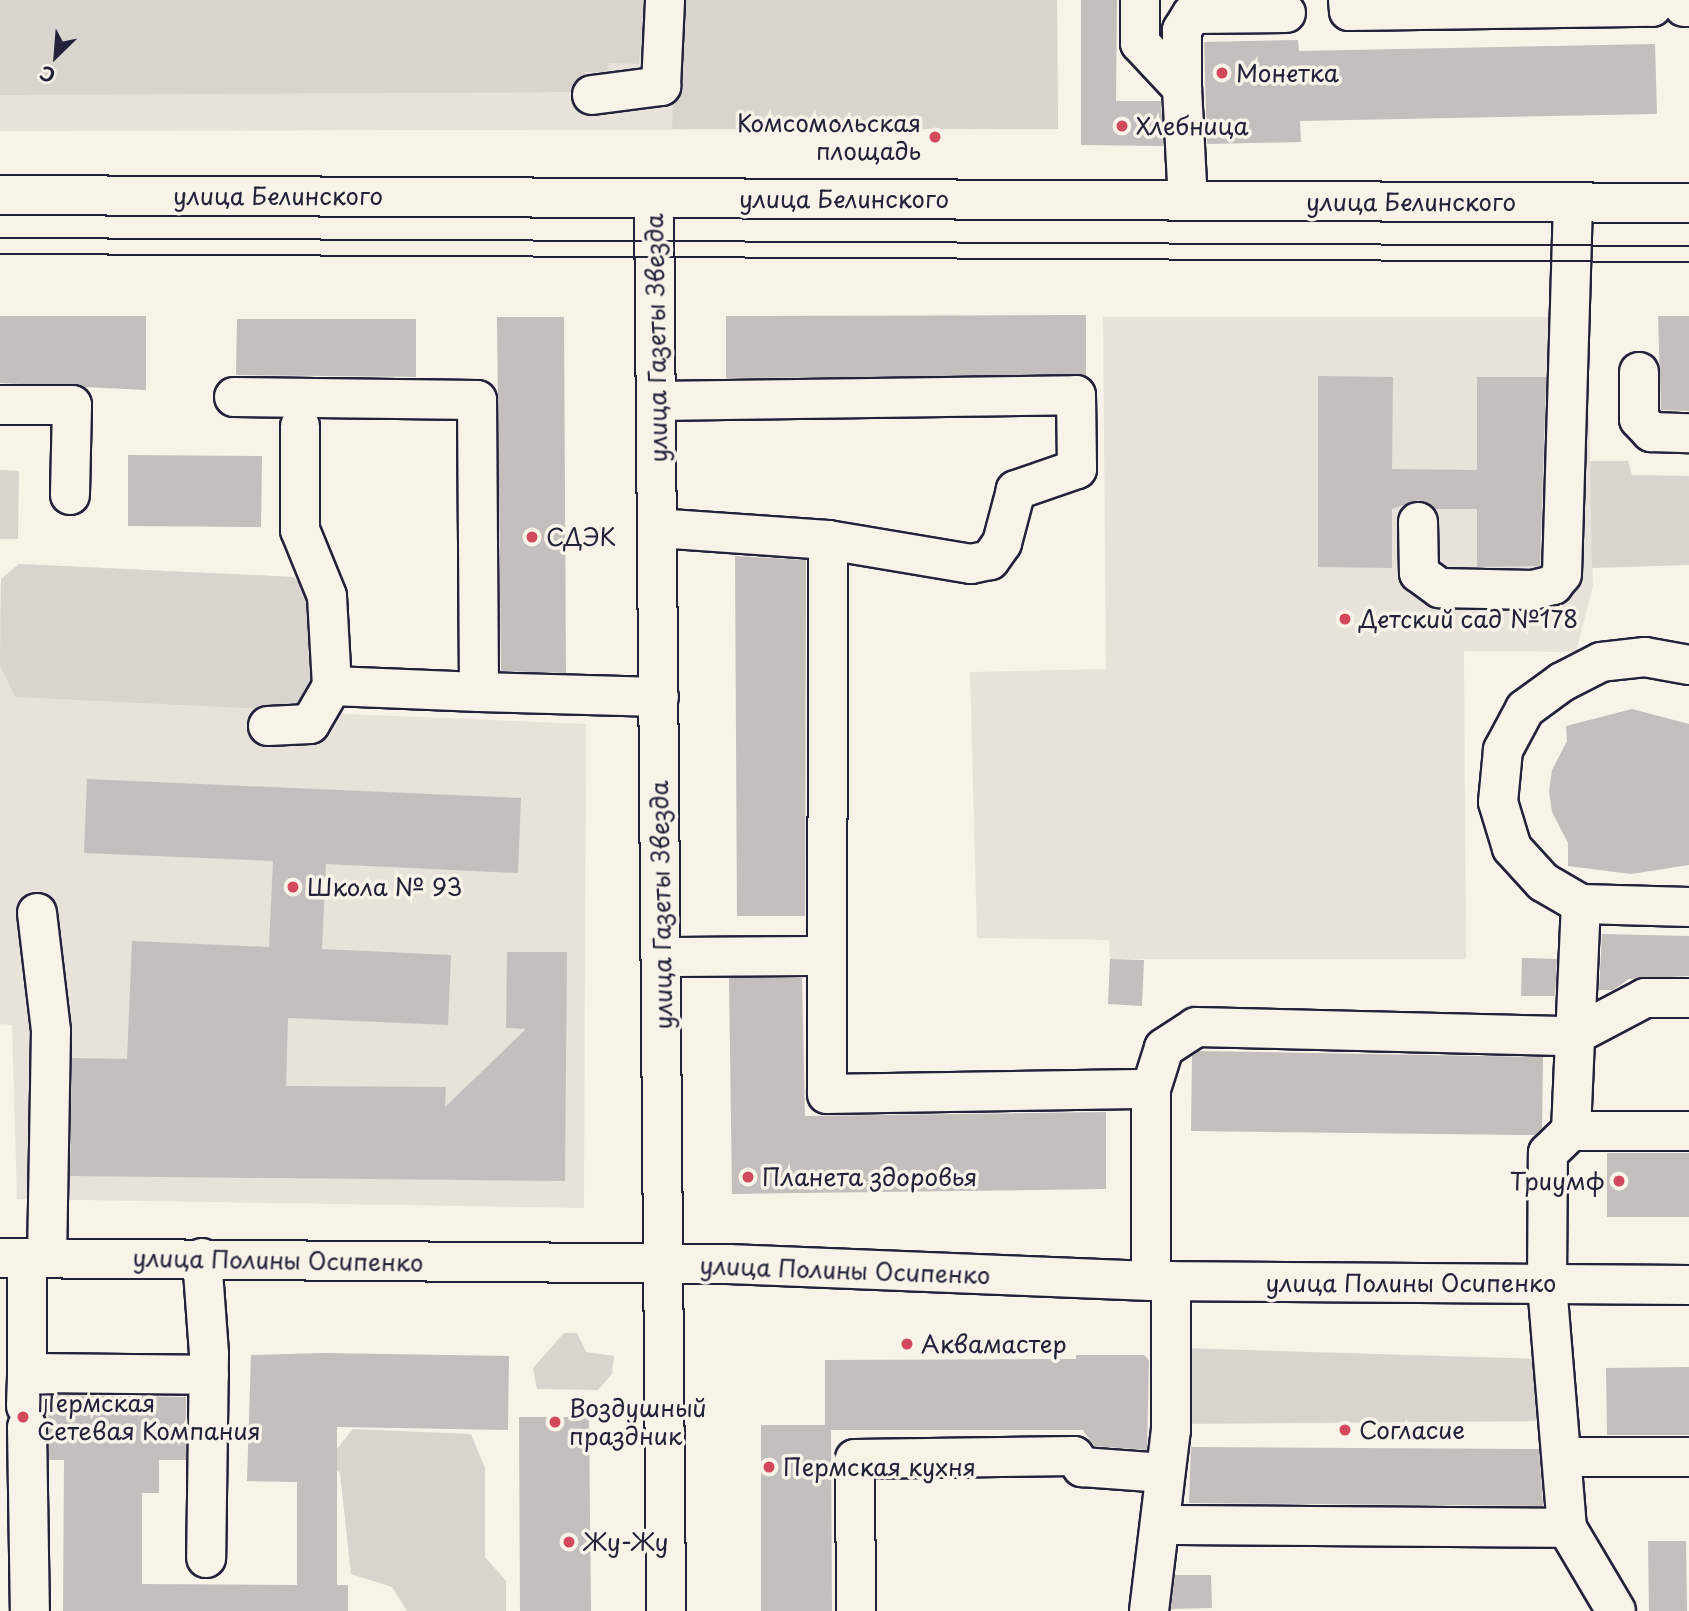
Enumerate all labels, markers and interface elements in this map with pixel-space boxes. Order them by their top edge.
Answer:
north arrow [21,21,91,91]
text: С [35,59,60,91]
place label: Монетка [1236,59,1339,87]
marker: Монетка [1214,65,1230,81]
place label: Комсомольская площадь [737,109,921,165]
place label: Хлебница [1136,112,1249,140]
marker: Хлебница [1114,118,1130,134]
marker: Комсомольская площадь [927,129,943,145]
street label: улица Белинского [172,182,384,210]
street label: улица Белинского [738,185,950,213]
street label: улица Белинского [1305,188,1517,216]
street label: улица Газеты Звезда [639,213,673,463]
place label: СДЭК [546,523,616,551]
marker: СДЭК [524,529,540,545]
place label: Детский сад №178 [1359,605,1580,633]
marker: Детский сад №178 [1337,611,1353,627]
street label: улица Газеты Звезда [644,780,678,1030]
place label: Школа № 93 [307,873,462,901]
marker: Школа № 93 [285,879,301,895]
place label: Планета здоровья [762,1163,977,1191]
place label: Триумф [1510,1167,1605,1195]
marker: Планета здоровья [740,1169,756,1185]
marker: Триумф [1611,1173,1627,1189]
street label: улица Полины Осипенко [131,1243,425,1277]
street label: улица Полины Осипенко [697,1250,993,1290]
street label: улица Полины Осипенко [1264,1269,1558,1297]
place label: Аквамастер [921,1330,1067,1358]
marker: Аквамастер [899,1336,915,1352]
place label: Пермская Сетевая Компания [37,1389,260,1445]
place label: Воздушный праздник [569,1394,707,1450]
marker: Пермская Сетевая Компания [15,1409,31,1425]
marker: Воздушный праздник [547,1414,563,1430]
place label: Согласие [1359,1416,1465,1444]
marker: Согласие [1337,1422,1353,1438]
place label: Пермская кухня [783,1453,977,1481]
marker: Пермская кухня [761,1459,777,1475]
place label: Жу-Жу [583,1528,669,1556]
marker: Жу-Жу [561,1534,577,1550]

